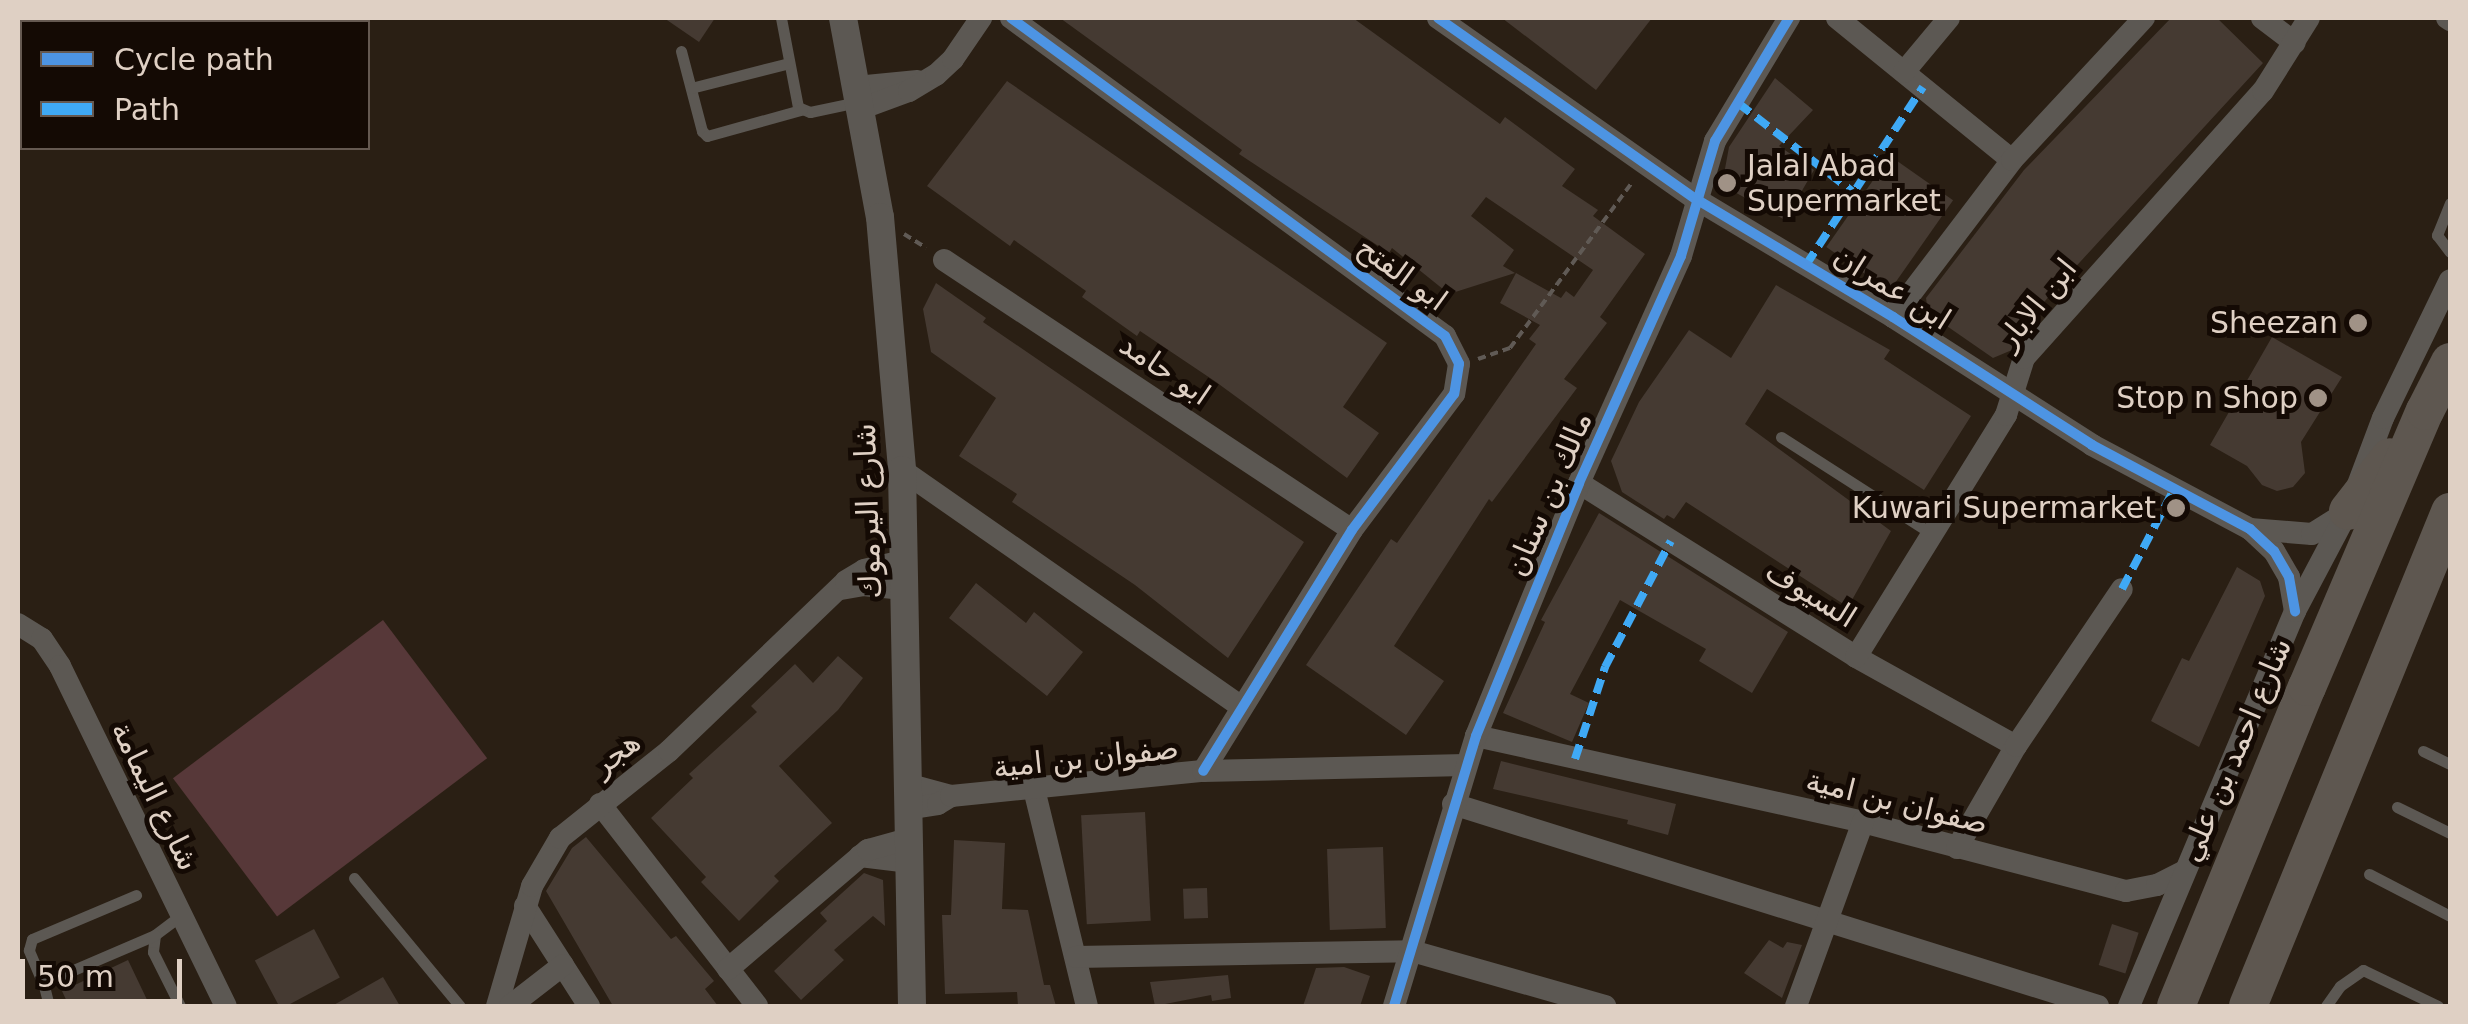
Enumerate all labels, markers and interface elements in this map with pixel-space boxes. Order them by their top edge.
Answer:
legend [20,20,370,150]
text: Cycle path [114,42,274,77]
text: Path [114,92,180,127]
place label: Jalal Abad Supermarket [1747,148,1941,218]
marker: Jalal Abad Supermarket [1716,172,1738,194]
street label: ابو الفتح [1350,229,1454,319]
street label: ابن عمران [1827,238,1957,338]
street label: ابن الابار [1990,251,2084,357]
place label: Sheezan [2210,305,2338,341]
marker: Sheezan [2347,312,2369,334]
street label: ابو حامد [1113,327,1217,413]
place label: Stop n Shop [2116,380,2298,416]
marker: Stop n Shop [2307,387,2329,409]
street label: مالك بن سنان [1498,406,1600,582]
street label: شارع اليرموك [847,423,889,599]
place label: Kuwari Supermarket [1852,490,2156,526]
marker: Kuwari Supermarket [2165,497,2187,519]
street label: السيوف [1759,552,1863,636]
street label: شارع احمد بن علي [2173,633,2299,867]
street label: شارع اليمامة [103,716,207,876]
street label: هجر [585,724,647,784]
street label: صفوان بن امية [991,730,1181,786]
street label: صفوان بن امية [1802,762,1992,842]
scale bar [25,939,188,1001]
text: 50 m [37,959,114,994]

